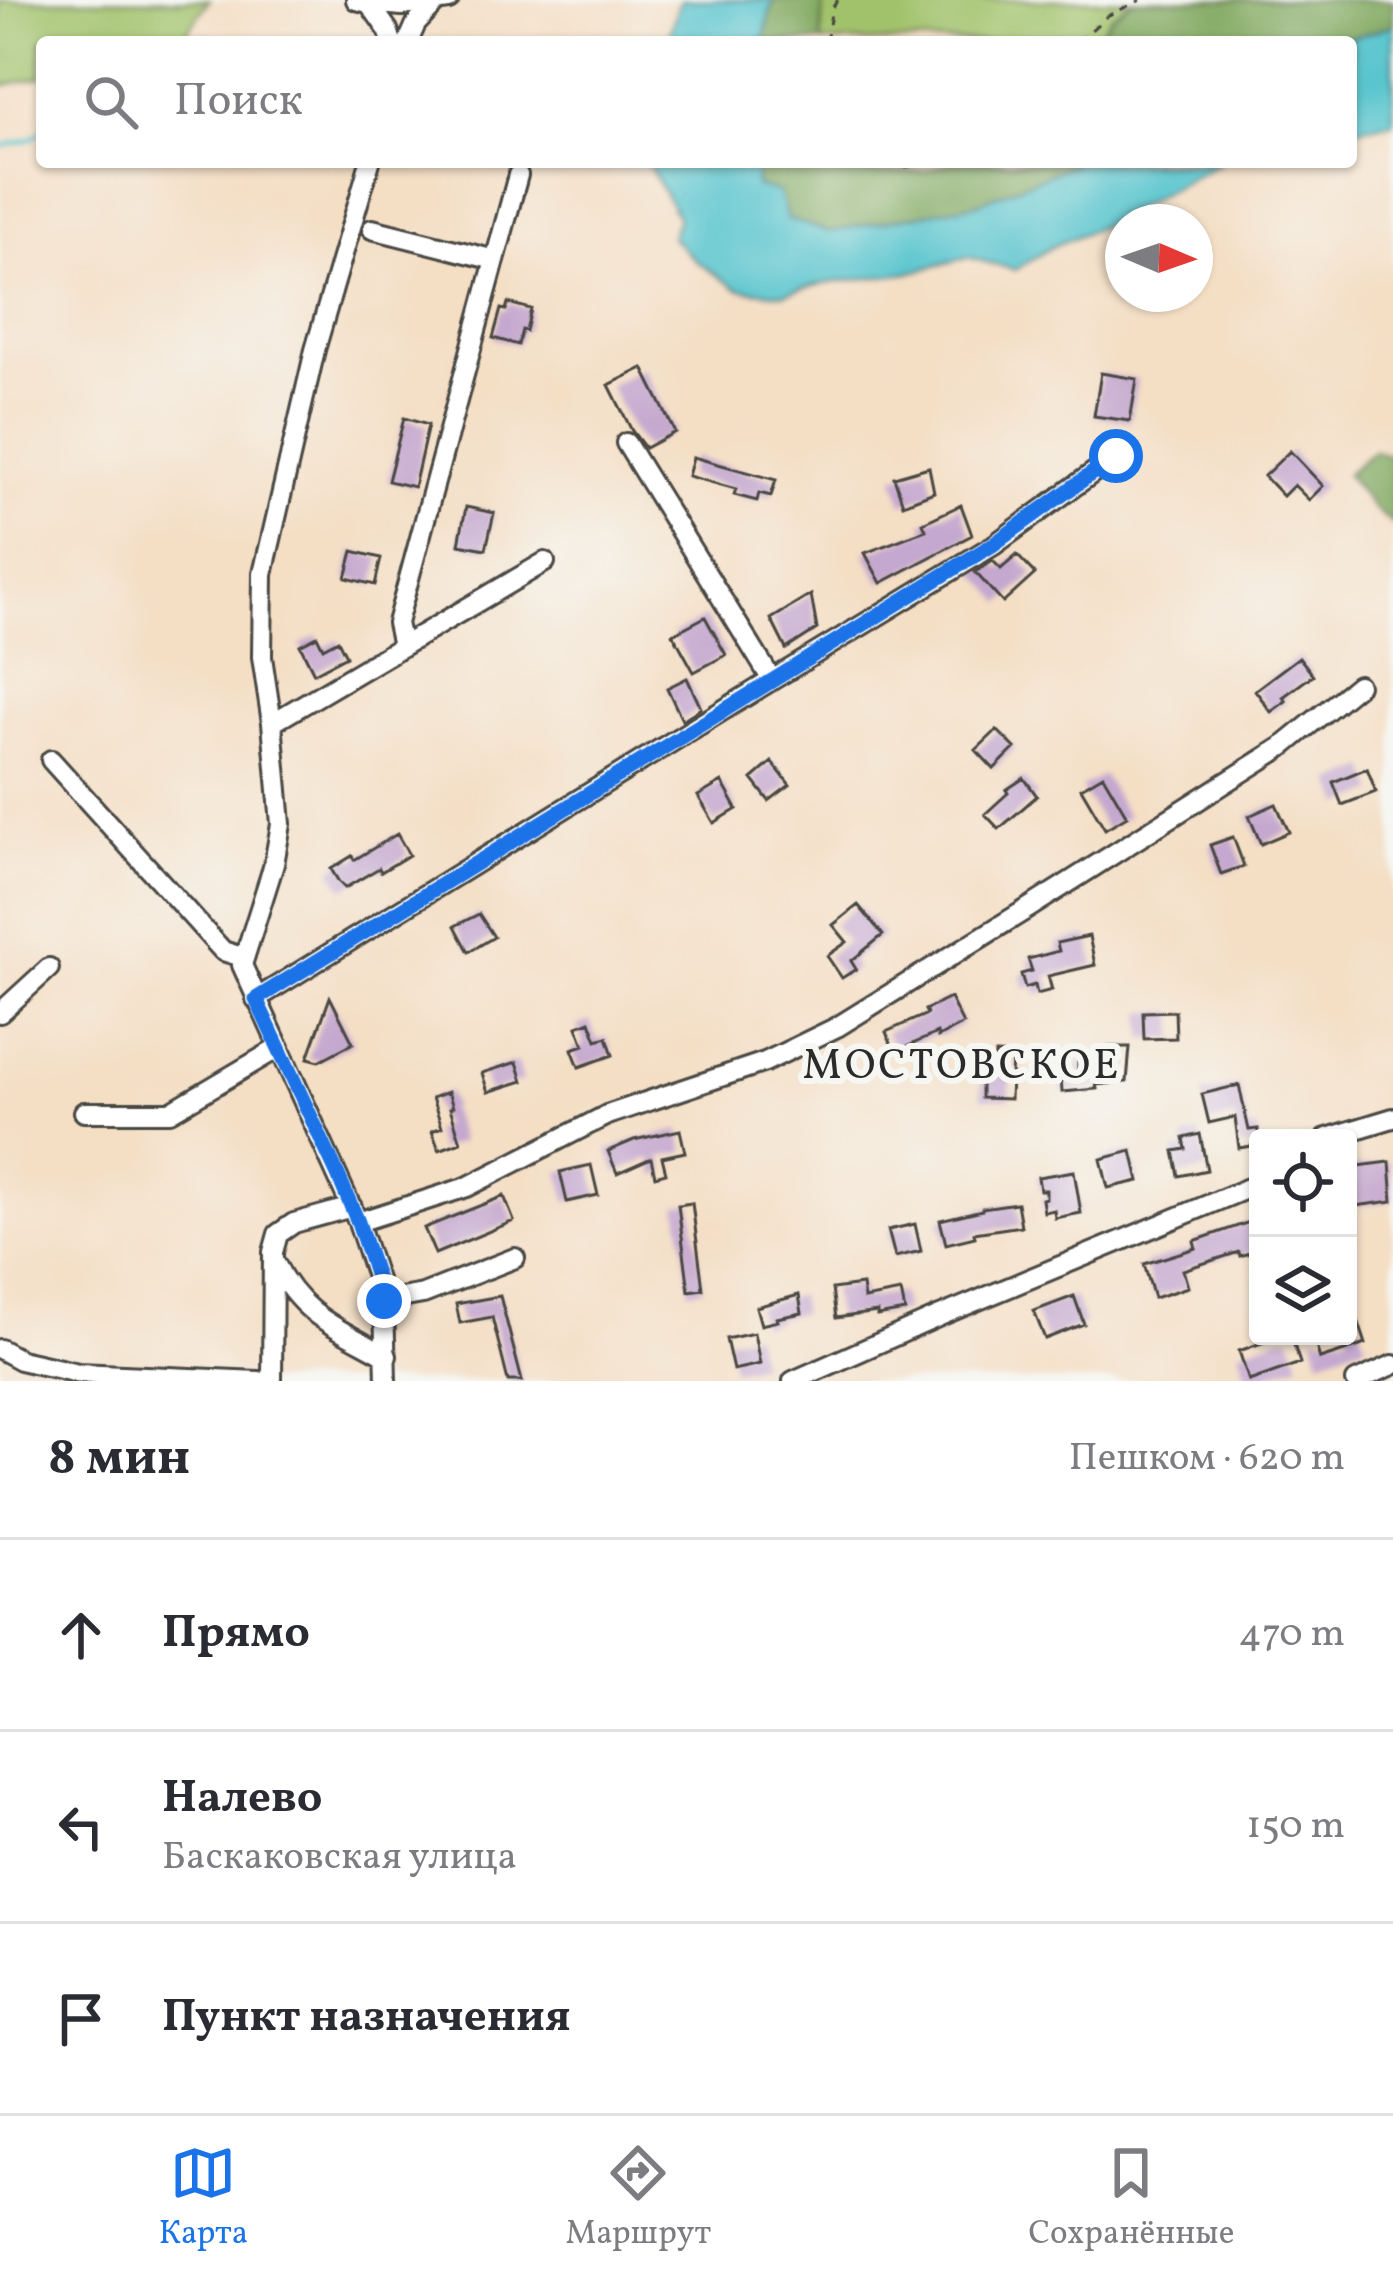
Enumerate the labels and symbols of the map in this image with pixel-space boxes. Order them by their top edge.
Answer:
north arrow [1105,204,1213,312]
route start [1089,429,1143,483]
district label: МОСТОВСКОЕ [803,1038,1121,1097]
route end [357,1274,411,1328]

